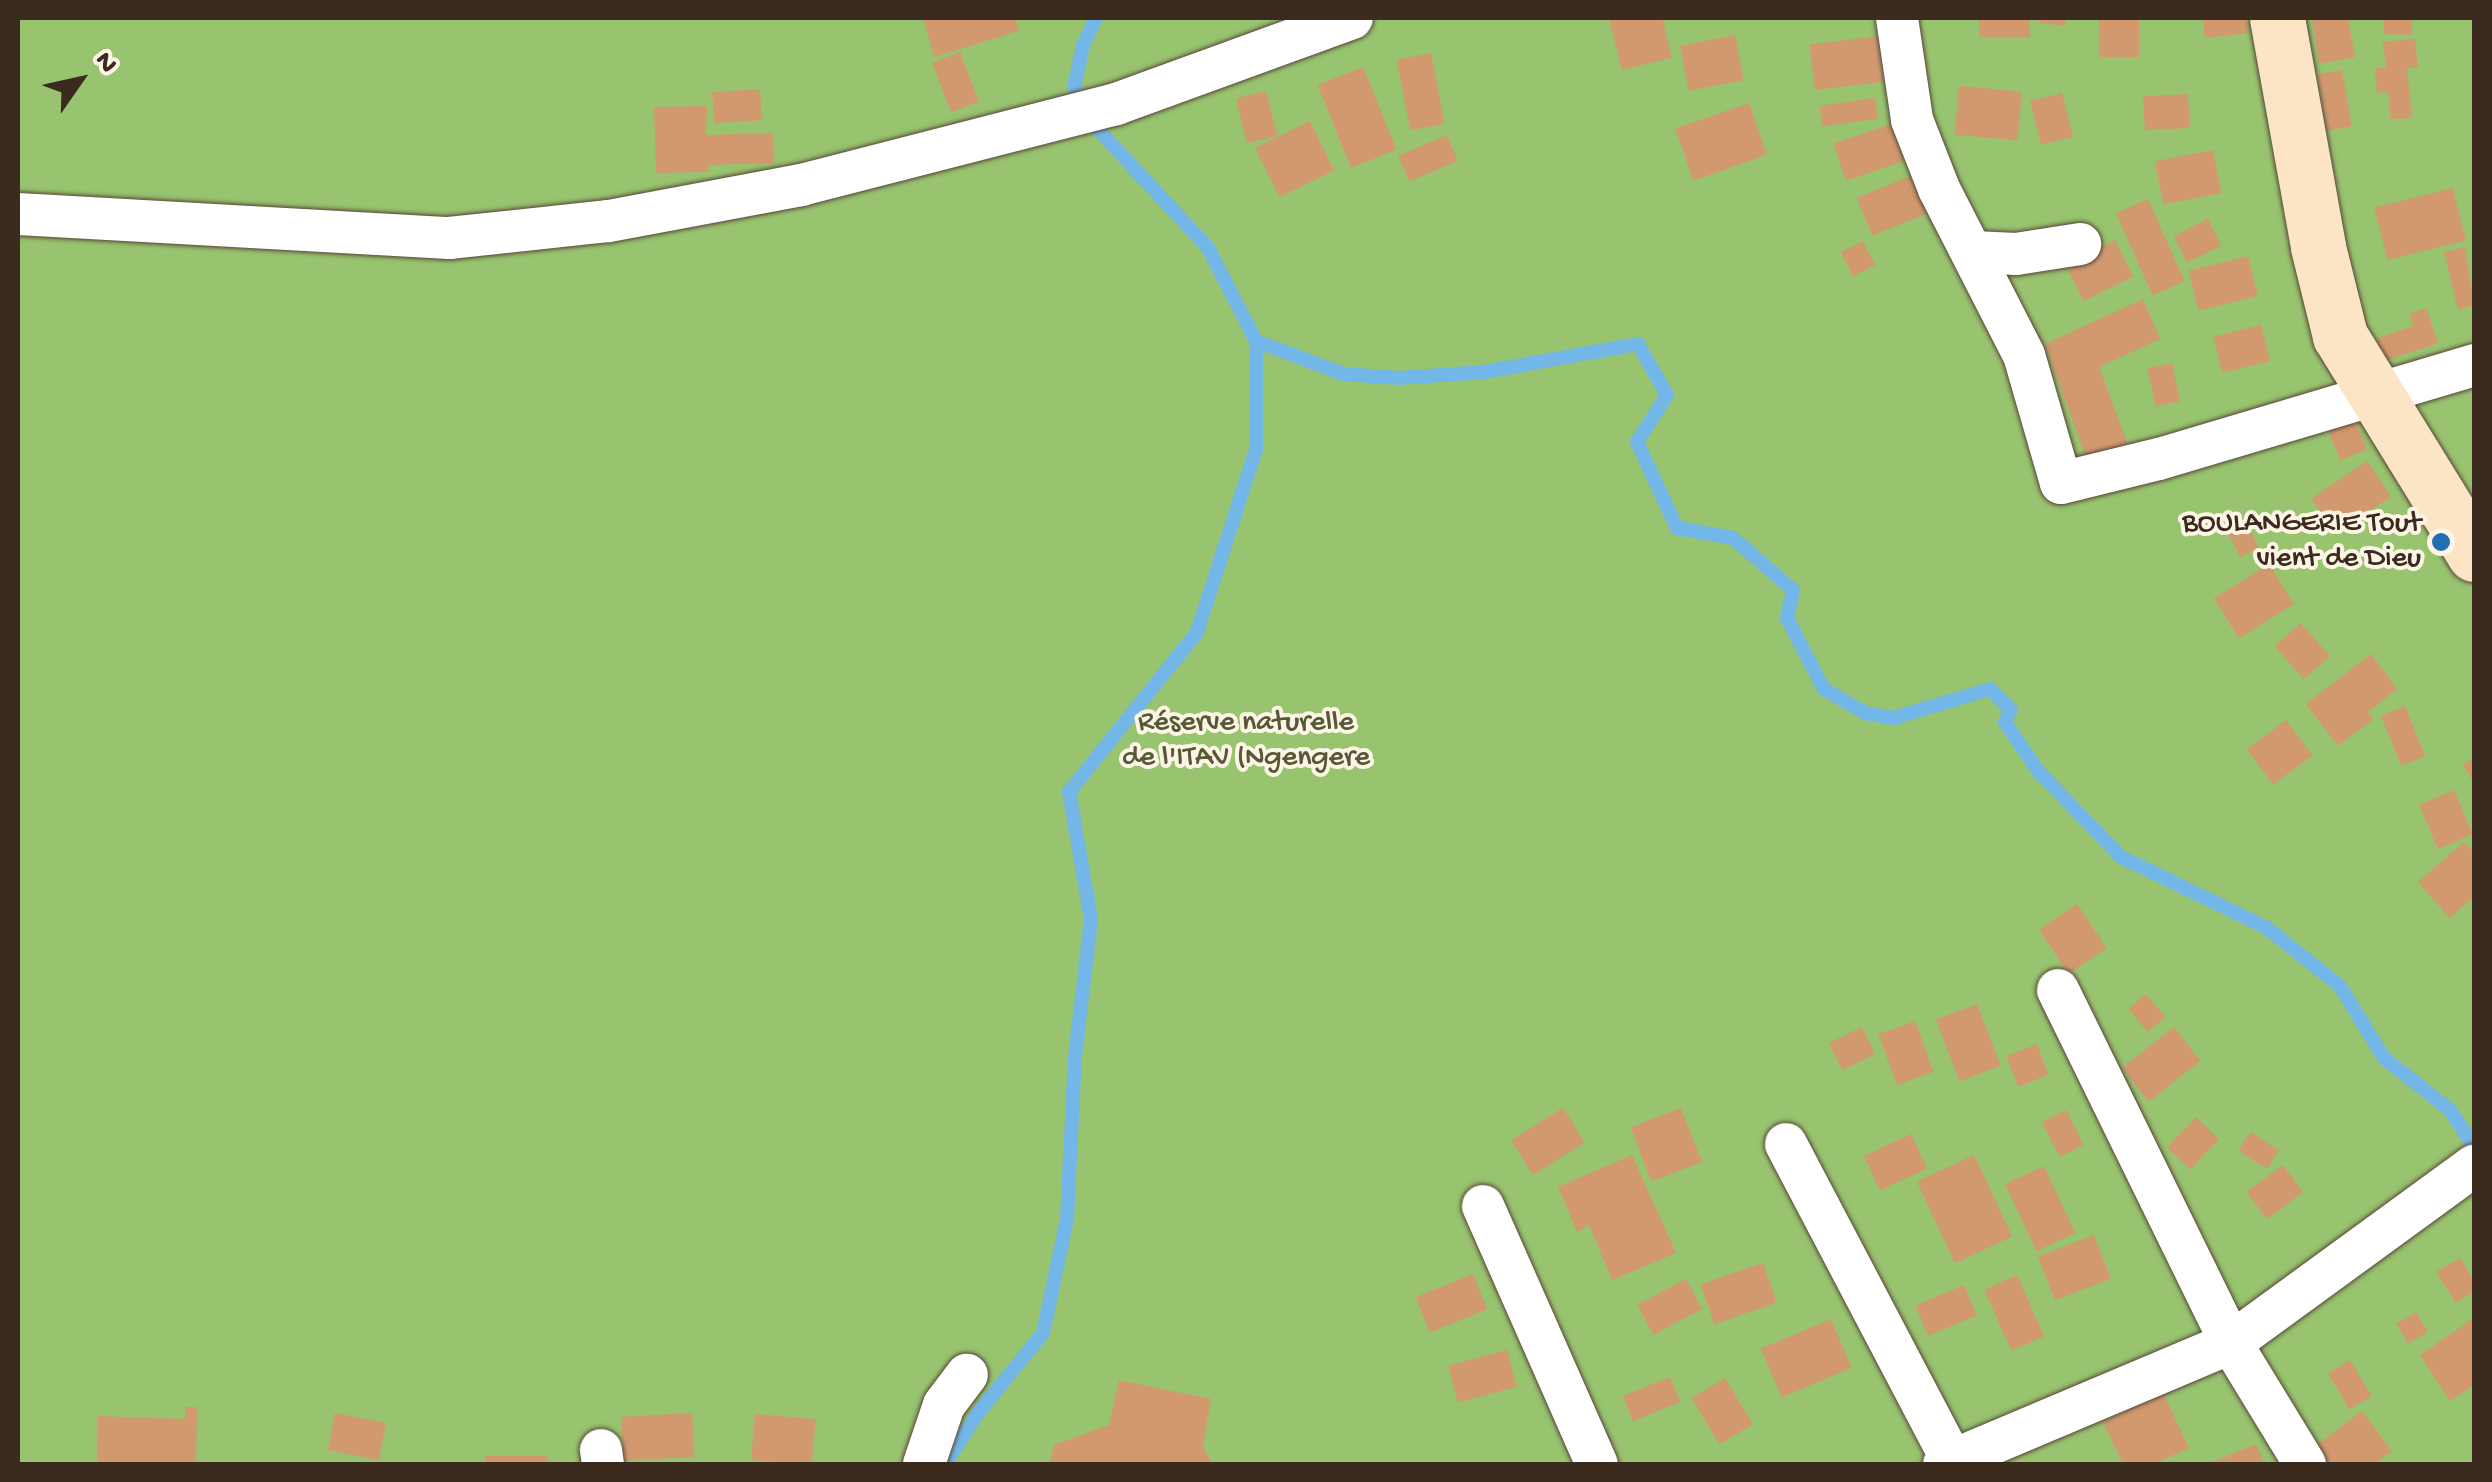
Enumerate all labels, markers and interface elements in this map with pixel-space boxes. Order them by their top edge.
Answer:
north arrow [30,30,130,130]
text: N [86,46,124,80]
place label: BOULANGERIE Tout vient de Dieu [2182,507,2421,578]
marker: BOULANGERIE Tout vient de Dieu [2430,531,2452,553]
park label: Réserve naturelle de l'ITAV (Ngengere [1122,706,1370,776]

